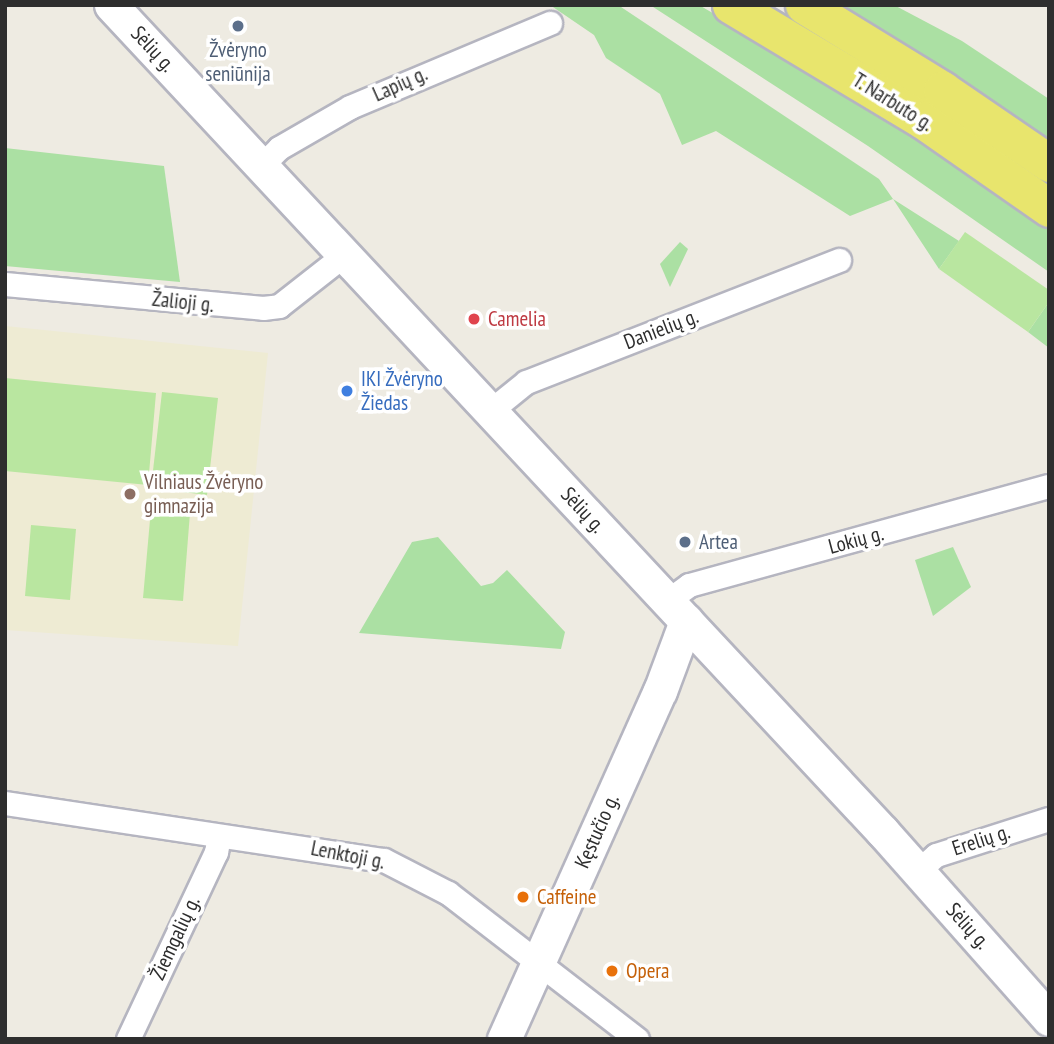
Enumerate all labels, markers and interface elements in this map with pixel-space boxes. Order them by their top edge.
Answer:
marker: Žvėryno seniūnija [230,18,246,34]
street label: Sėlių g. [126,21,180,77]
place label: Žvėryno seniūnija [205,37,271,87]
street label: Lapių g. [369,61,431,107]
street label: T. Narbuto g. [848,67,938,137]
street label: Žalioji g. [151,286,215,318]
street label: Danielių g. [620,303,702,355]
place label: Camelia [488,306,546,332]
marker: Camelia [466,311,482,327]
place label: IKI Žvėryno Žiedas [361,366,443,416]
marker: IKI Žvėryno Žiedas [339,383,355,399]
place label: Vilniaus Žvėryno gimnazija [144,469,264,519]
street label: Sėlių g. [556,482,610,538]
marker: Vilniaus Žvėryno gimnazija [122,486,138,502]
street label: Lokių g. [826,521,886,559]
place label: Artea [699,529,738,555]
marker: Artea [677,534,693,550]
street label: Kęstučio g. [570,790,624,872]
street label: Erelių g. [949,819,1013,861]
street label: Lenktoji g. [309,835,387,875]
place label: Caffeine [537,884,596,910]
marker: Caffeine [515,889,531,905]
street label: Žiemgalių g. [145,892,205,984]
street label: Sėlių g. [941,898,995,954]
place label: Opera [626,958,669,984]
marker: Opera [604,963,620,979]

